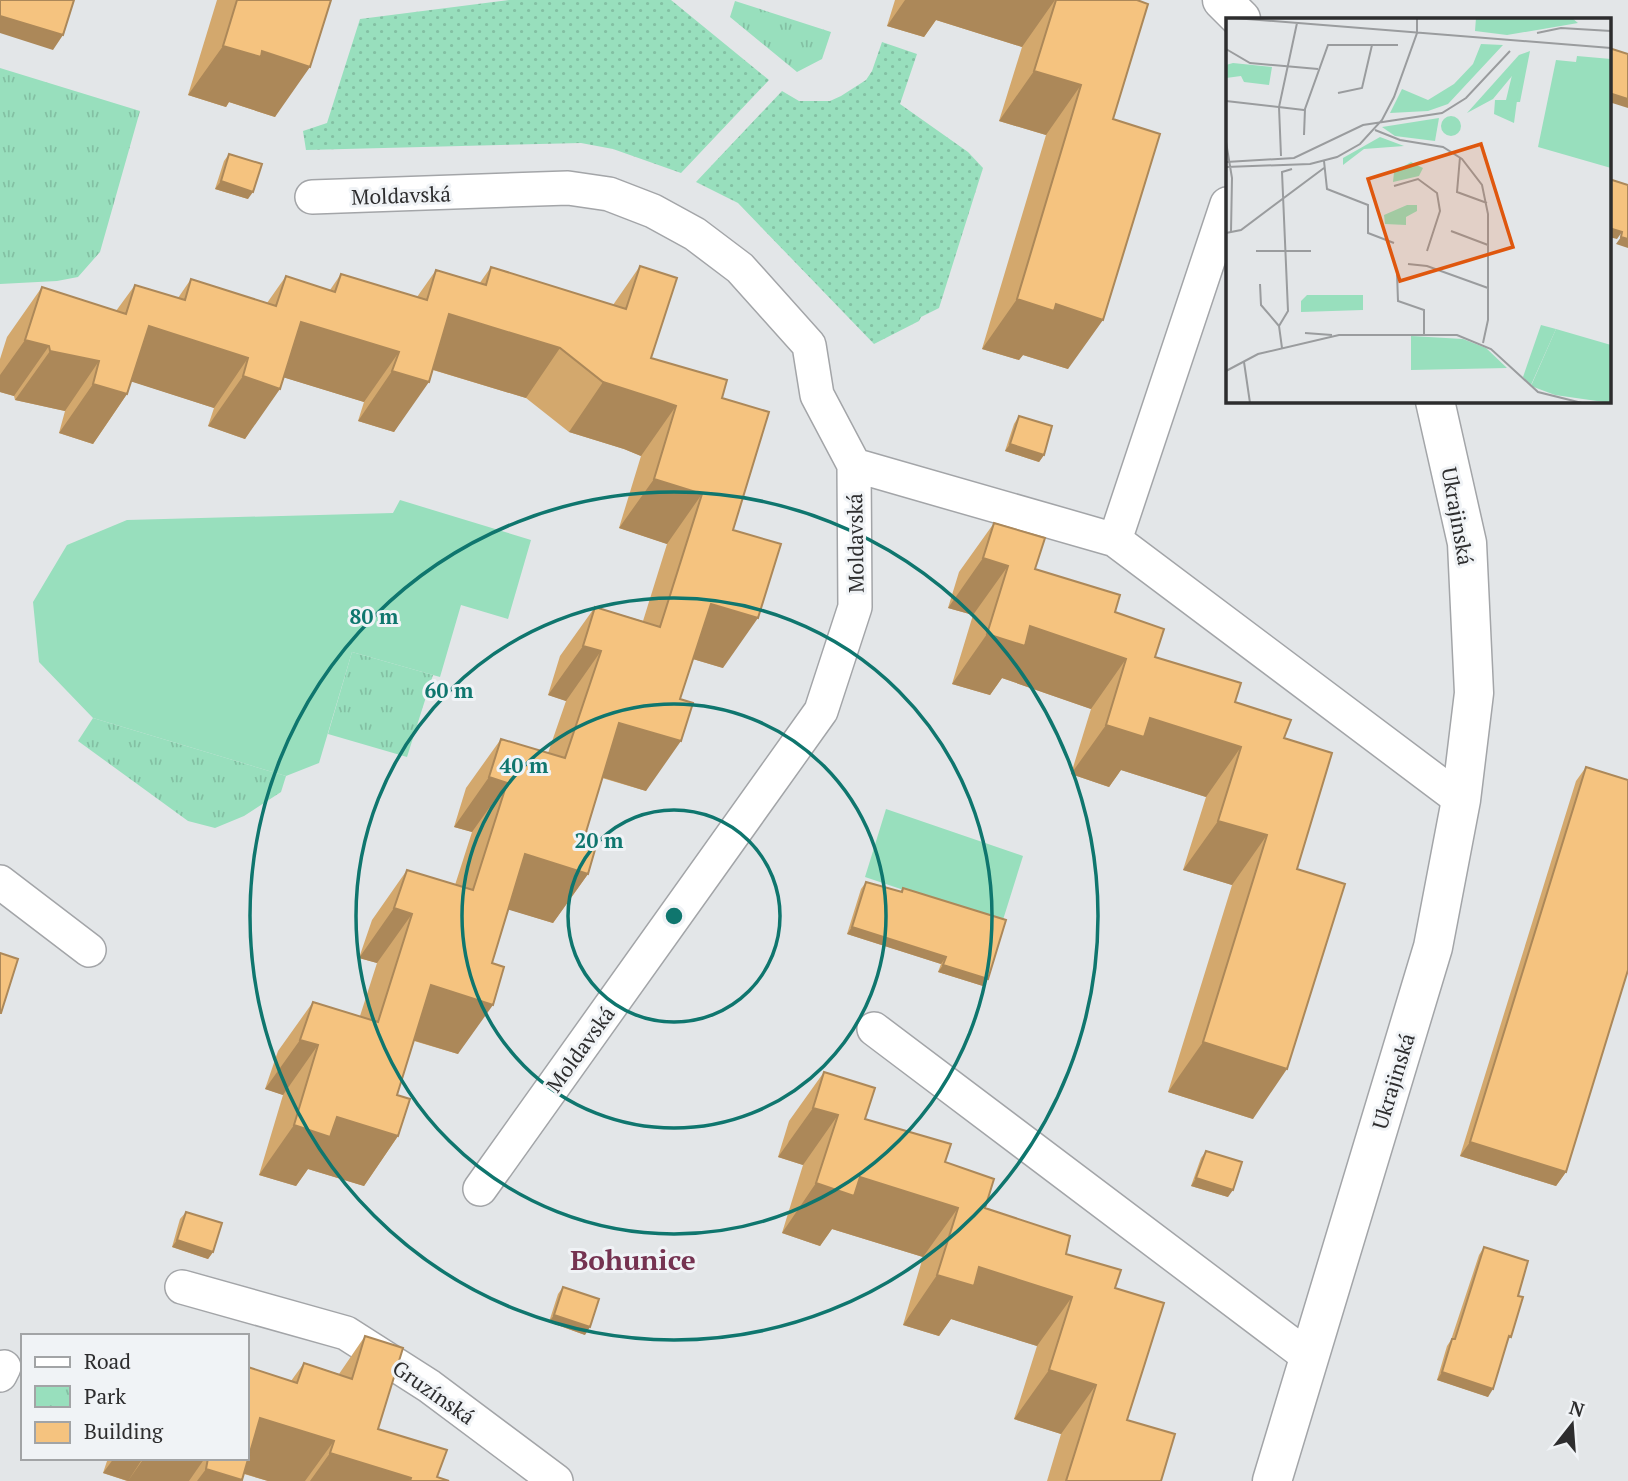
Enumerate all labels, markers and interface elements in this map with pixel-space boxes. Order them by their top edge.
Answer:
inset map [1226,18,1610,402]
street label: Moldavská [351,179,452,211]
street label: Ukrajinská [1436,465,1480,568]
street label: Moldavská [840,493,870,593]
text: 80 m [350,602,399,630]
text: 60 m [425,676,474,704]
text: 40 m [500,751,549,779]
text: 20 m [575,826,624,854]
centre of rings [662,904,686,928]
street label: Moldavská [539,1000,621,1098]
street label: Ukrajinská [1365,1029,1421,1132]
district label: Bohunice [570,1241,696,1278]
legend [21,1334,248,1460]
text: Road [84,1347,131,1375]
street label: Gruzínská [387,1354,481,1431]
text: Park [84,1382,126,1410]
north arrow [1537,1390,1607,1460]
text: N [1567,1394,1588,1422]
text: Building [84,1417,164,1445]

